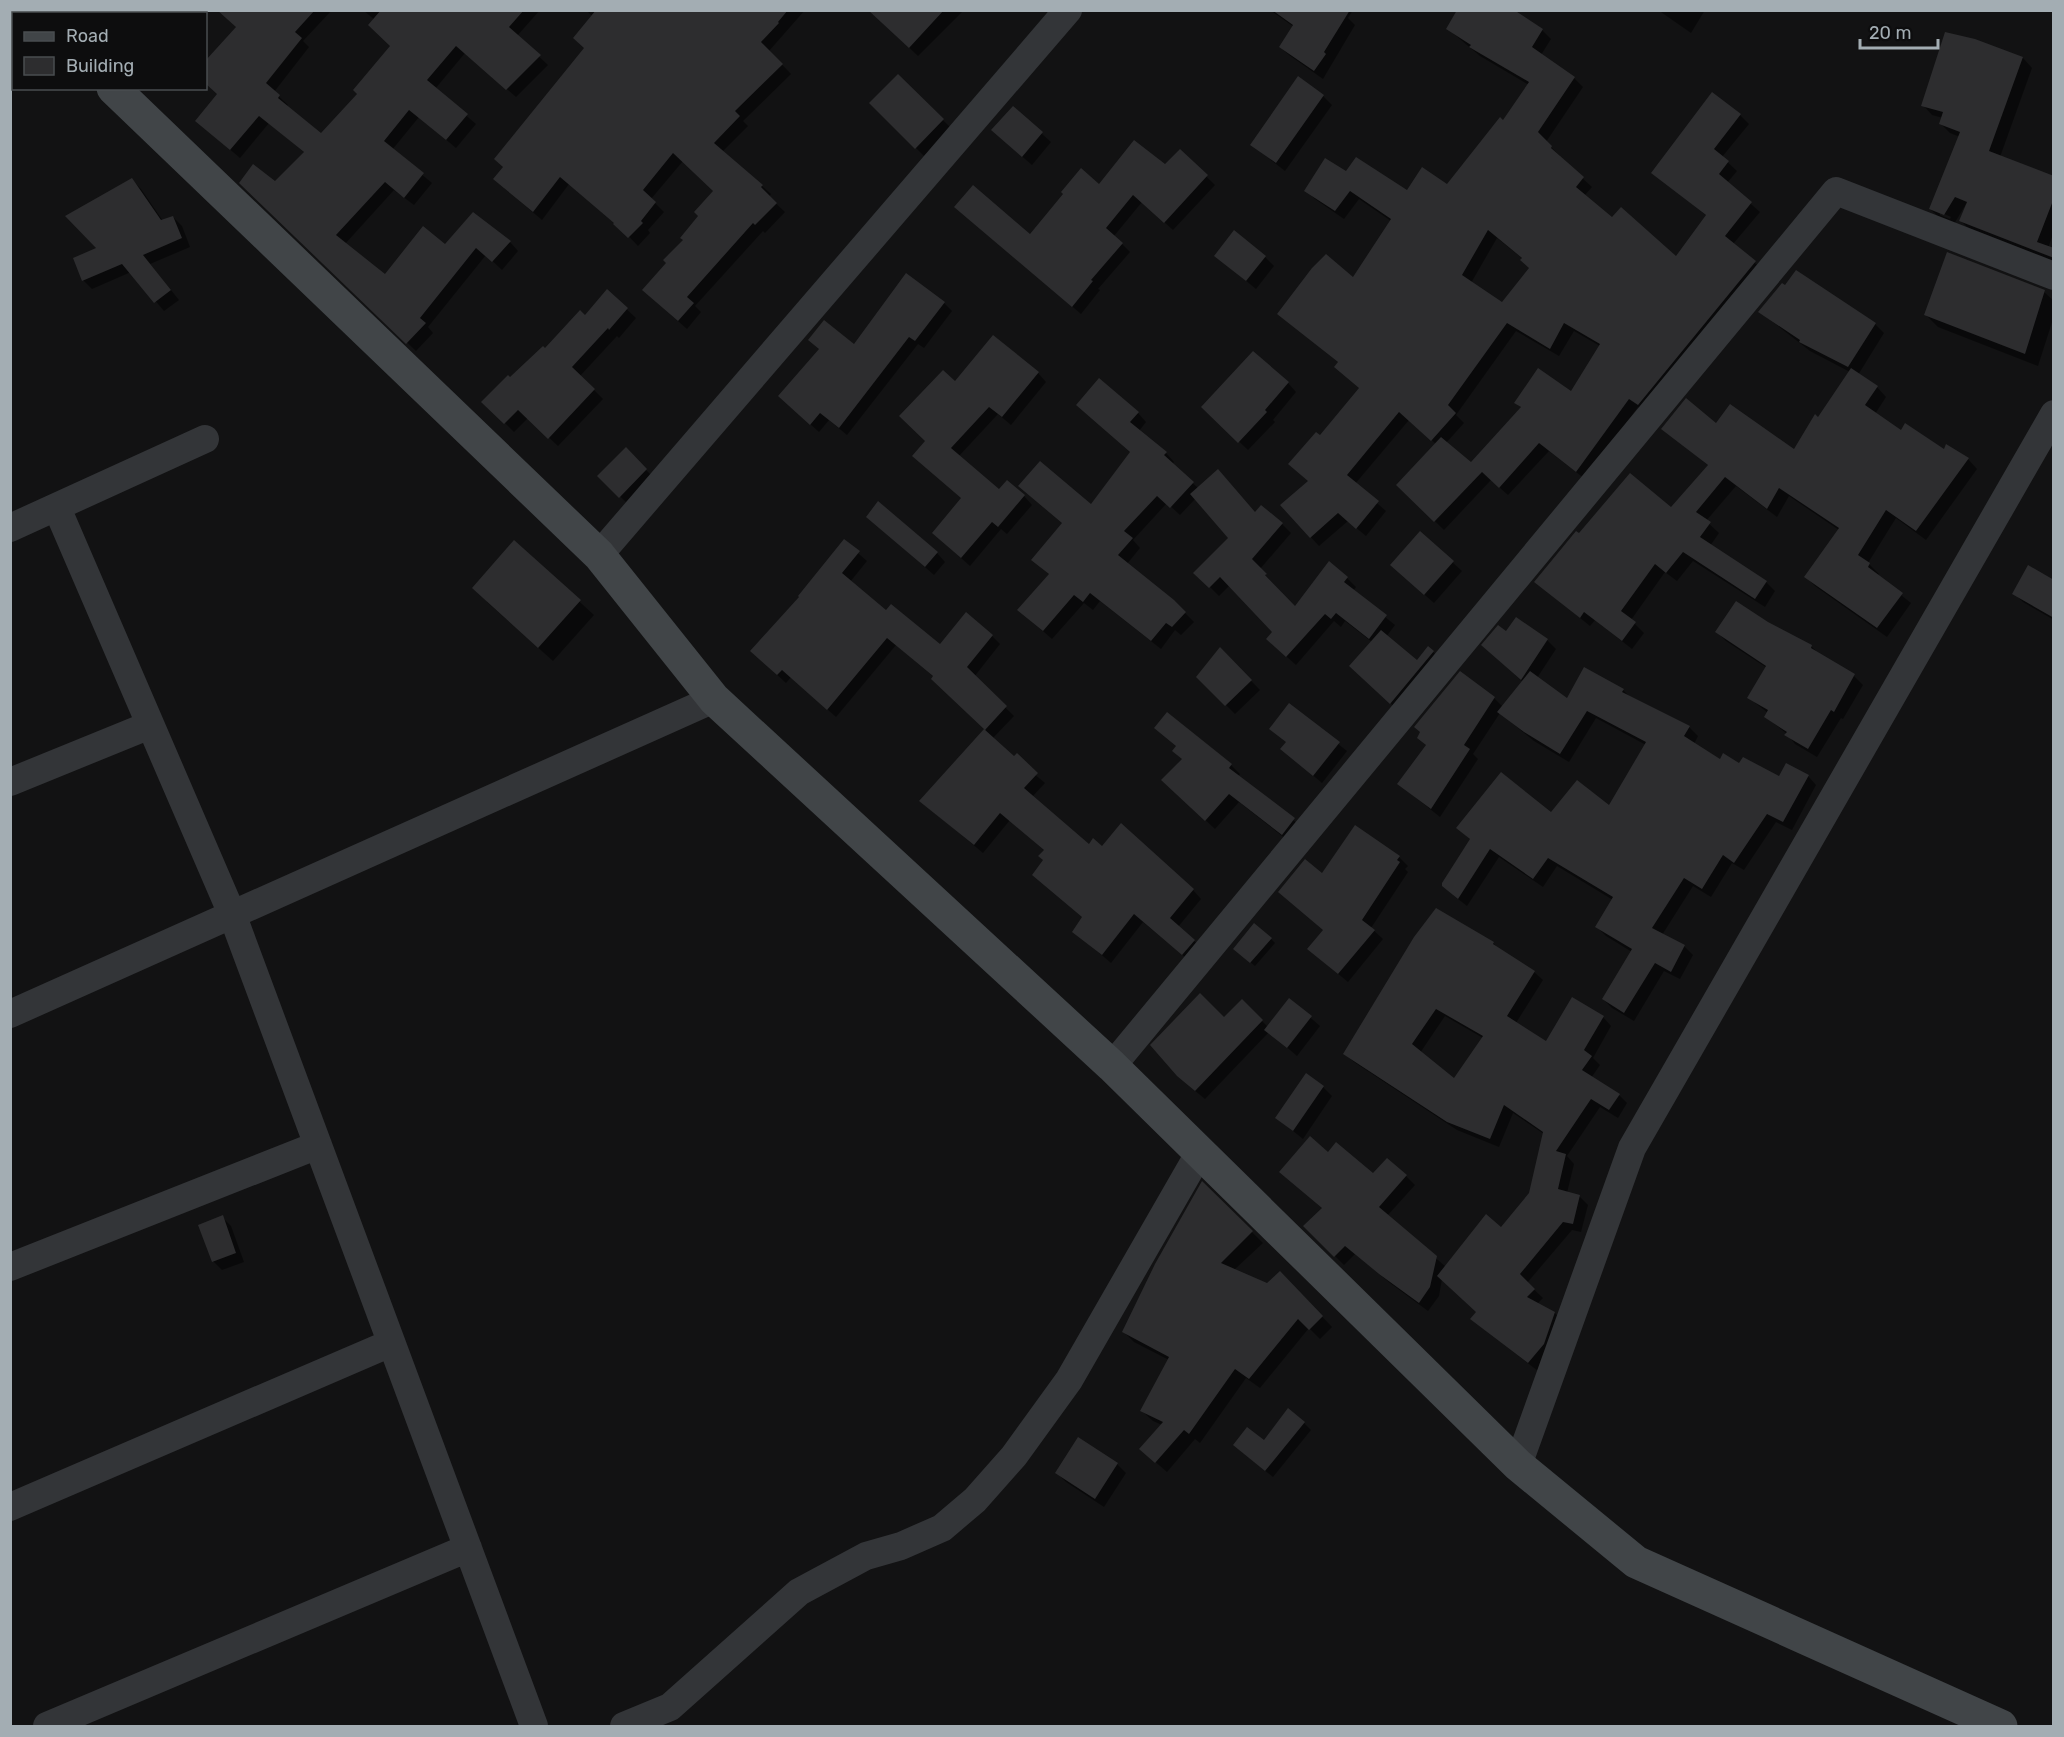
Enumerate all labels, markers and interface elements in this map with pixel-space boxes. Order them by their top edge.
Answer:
legend [12,12,207,90]
scale bar [1860,12,1938,50]
text: 20 m [1869,22,1911,44]
text: Road [66,25,109,47]
text: Building [66,55,134,77]

